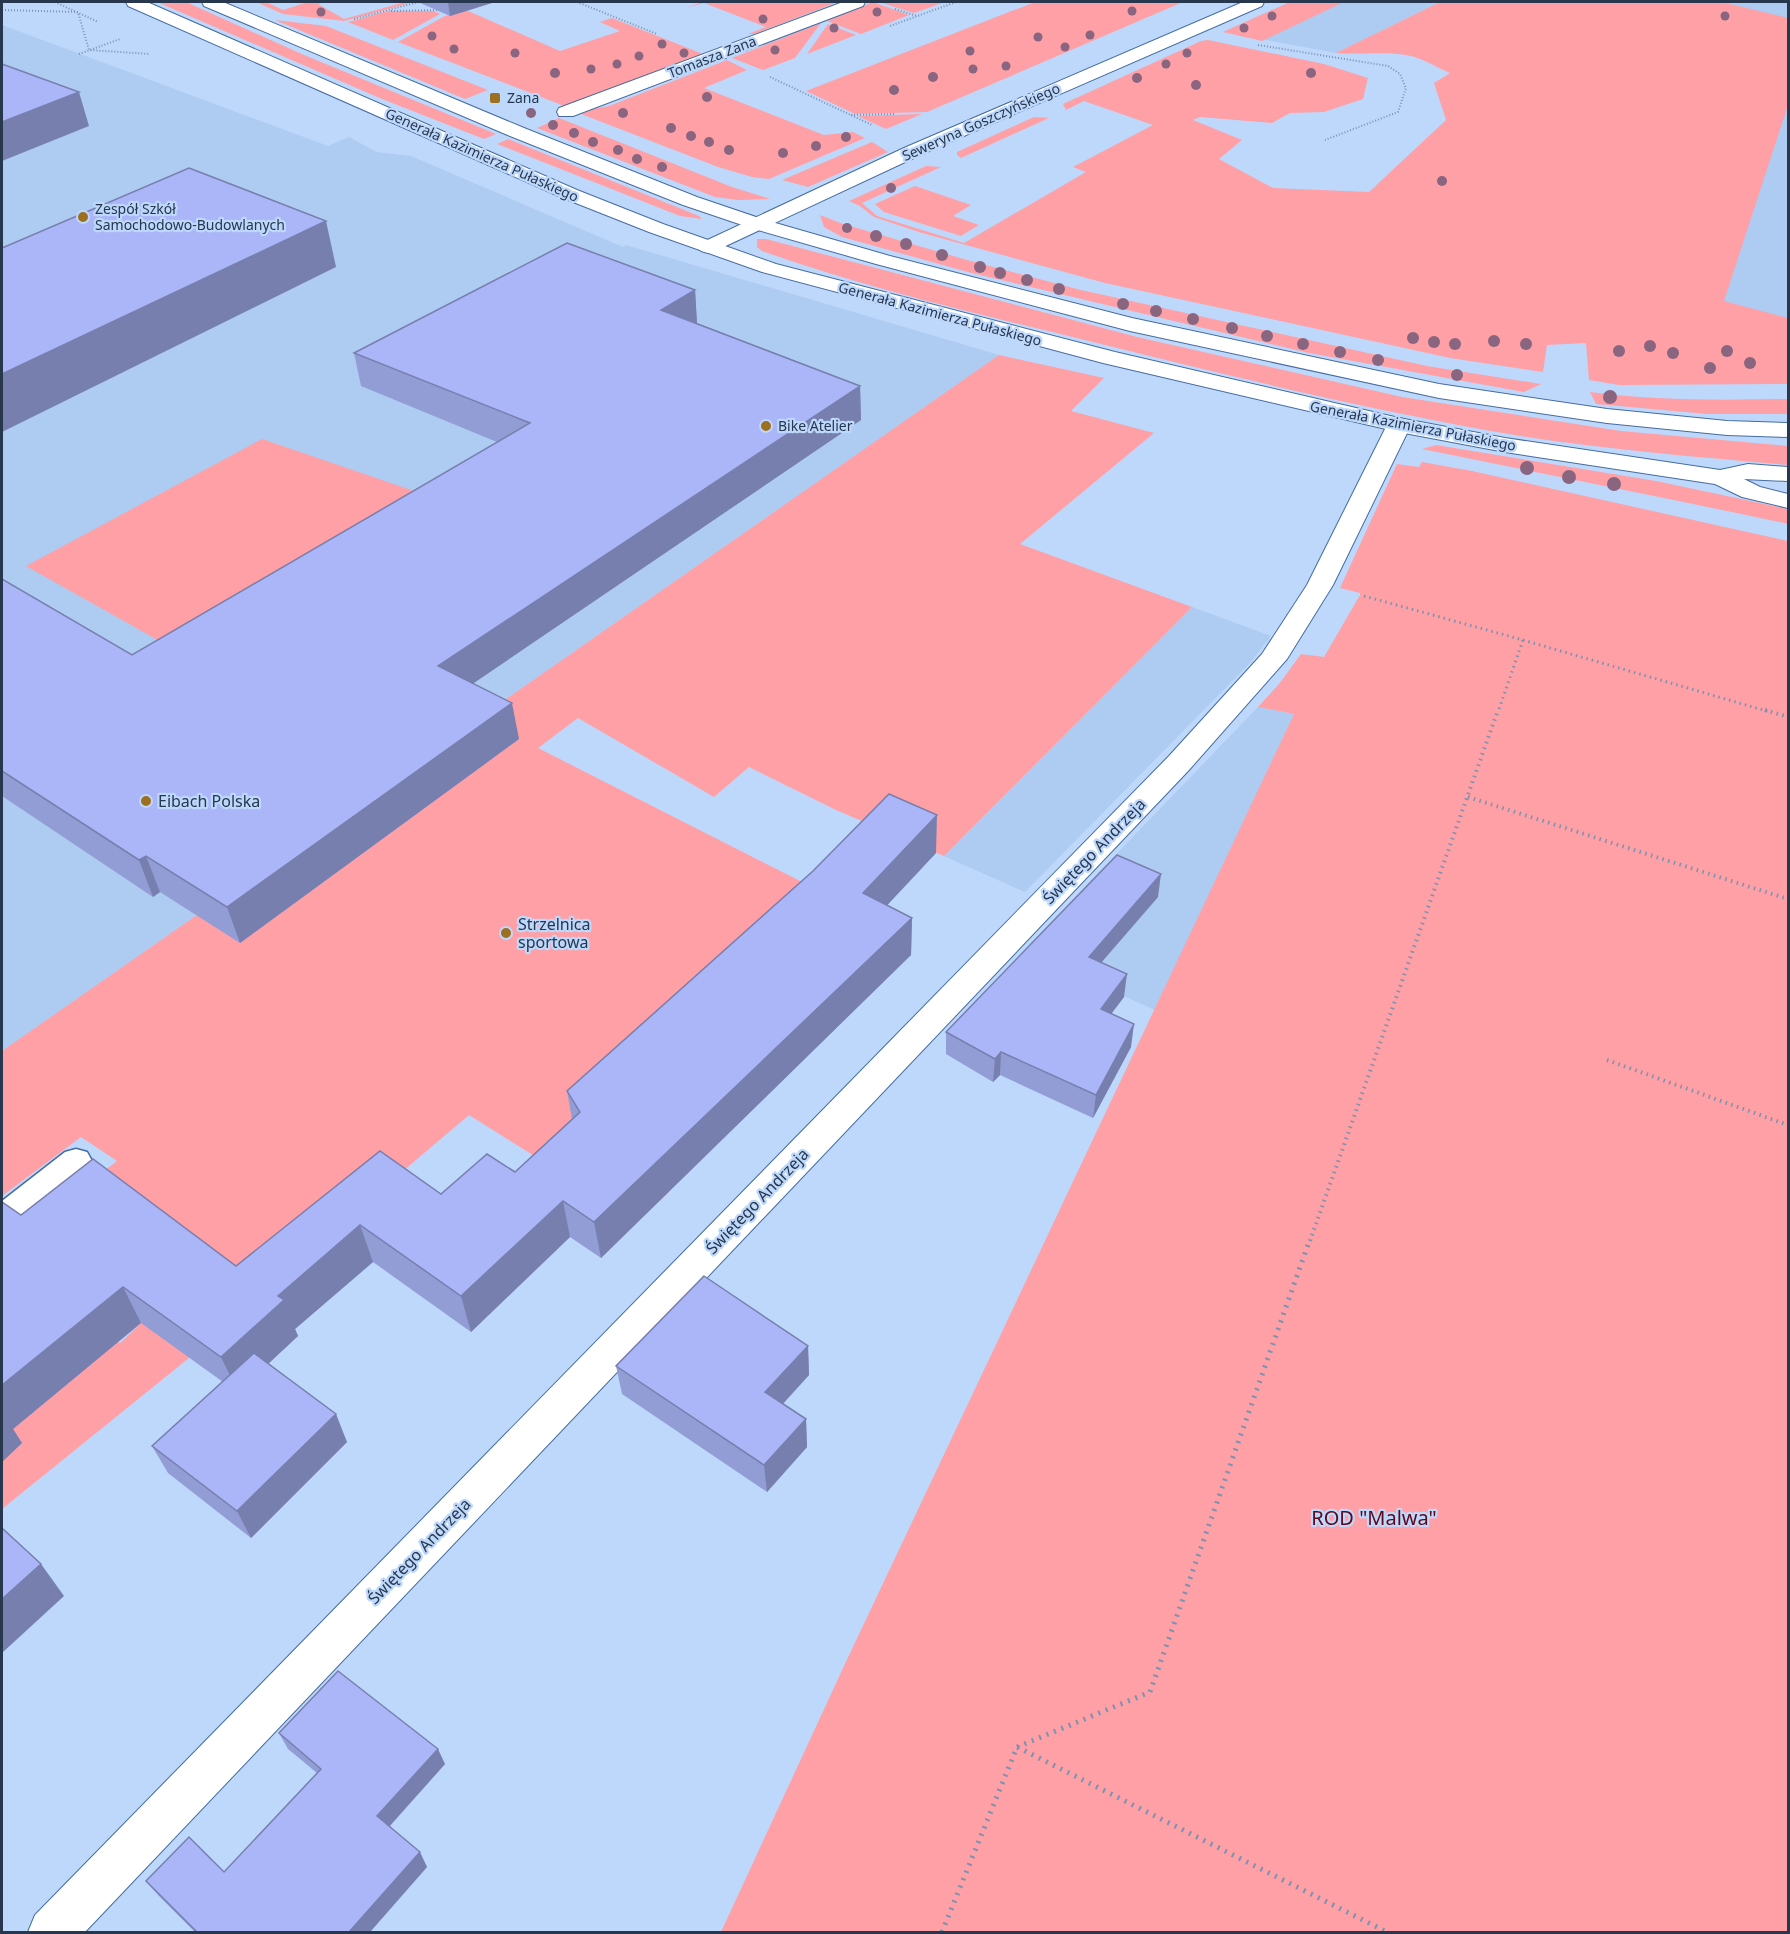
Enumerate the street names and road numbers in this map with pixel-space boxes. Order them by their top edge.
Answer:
street label: Tomasza Zana [665,31,759,82]
street label: Seweryna Goszczyńskiego [899,78,1063,165]
street label: Generała Kazimierza Pułaskiego [383,103,582,206]
street label: Generała Kazimierza Pułaskiego [836,277,1044,350]
street label: Generała Kazimierza Pułaskiego [1308,396,1518,455]
street label: Świętego Andrzeja [1038,793,1150,909]
street label: Świętego Andrzeja [701,1143,813,1259]
street label: Świętego Andrzeja [363,1493,475,1609]

